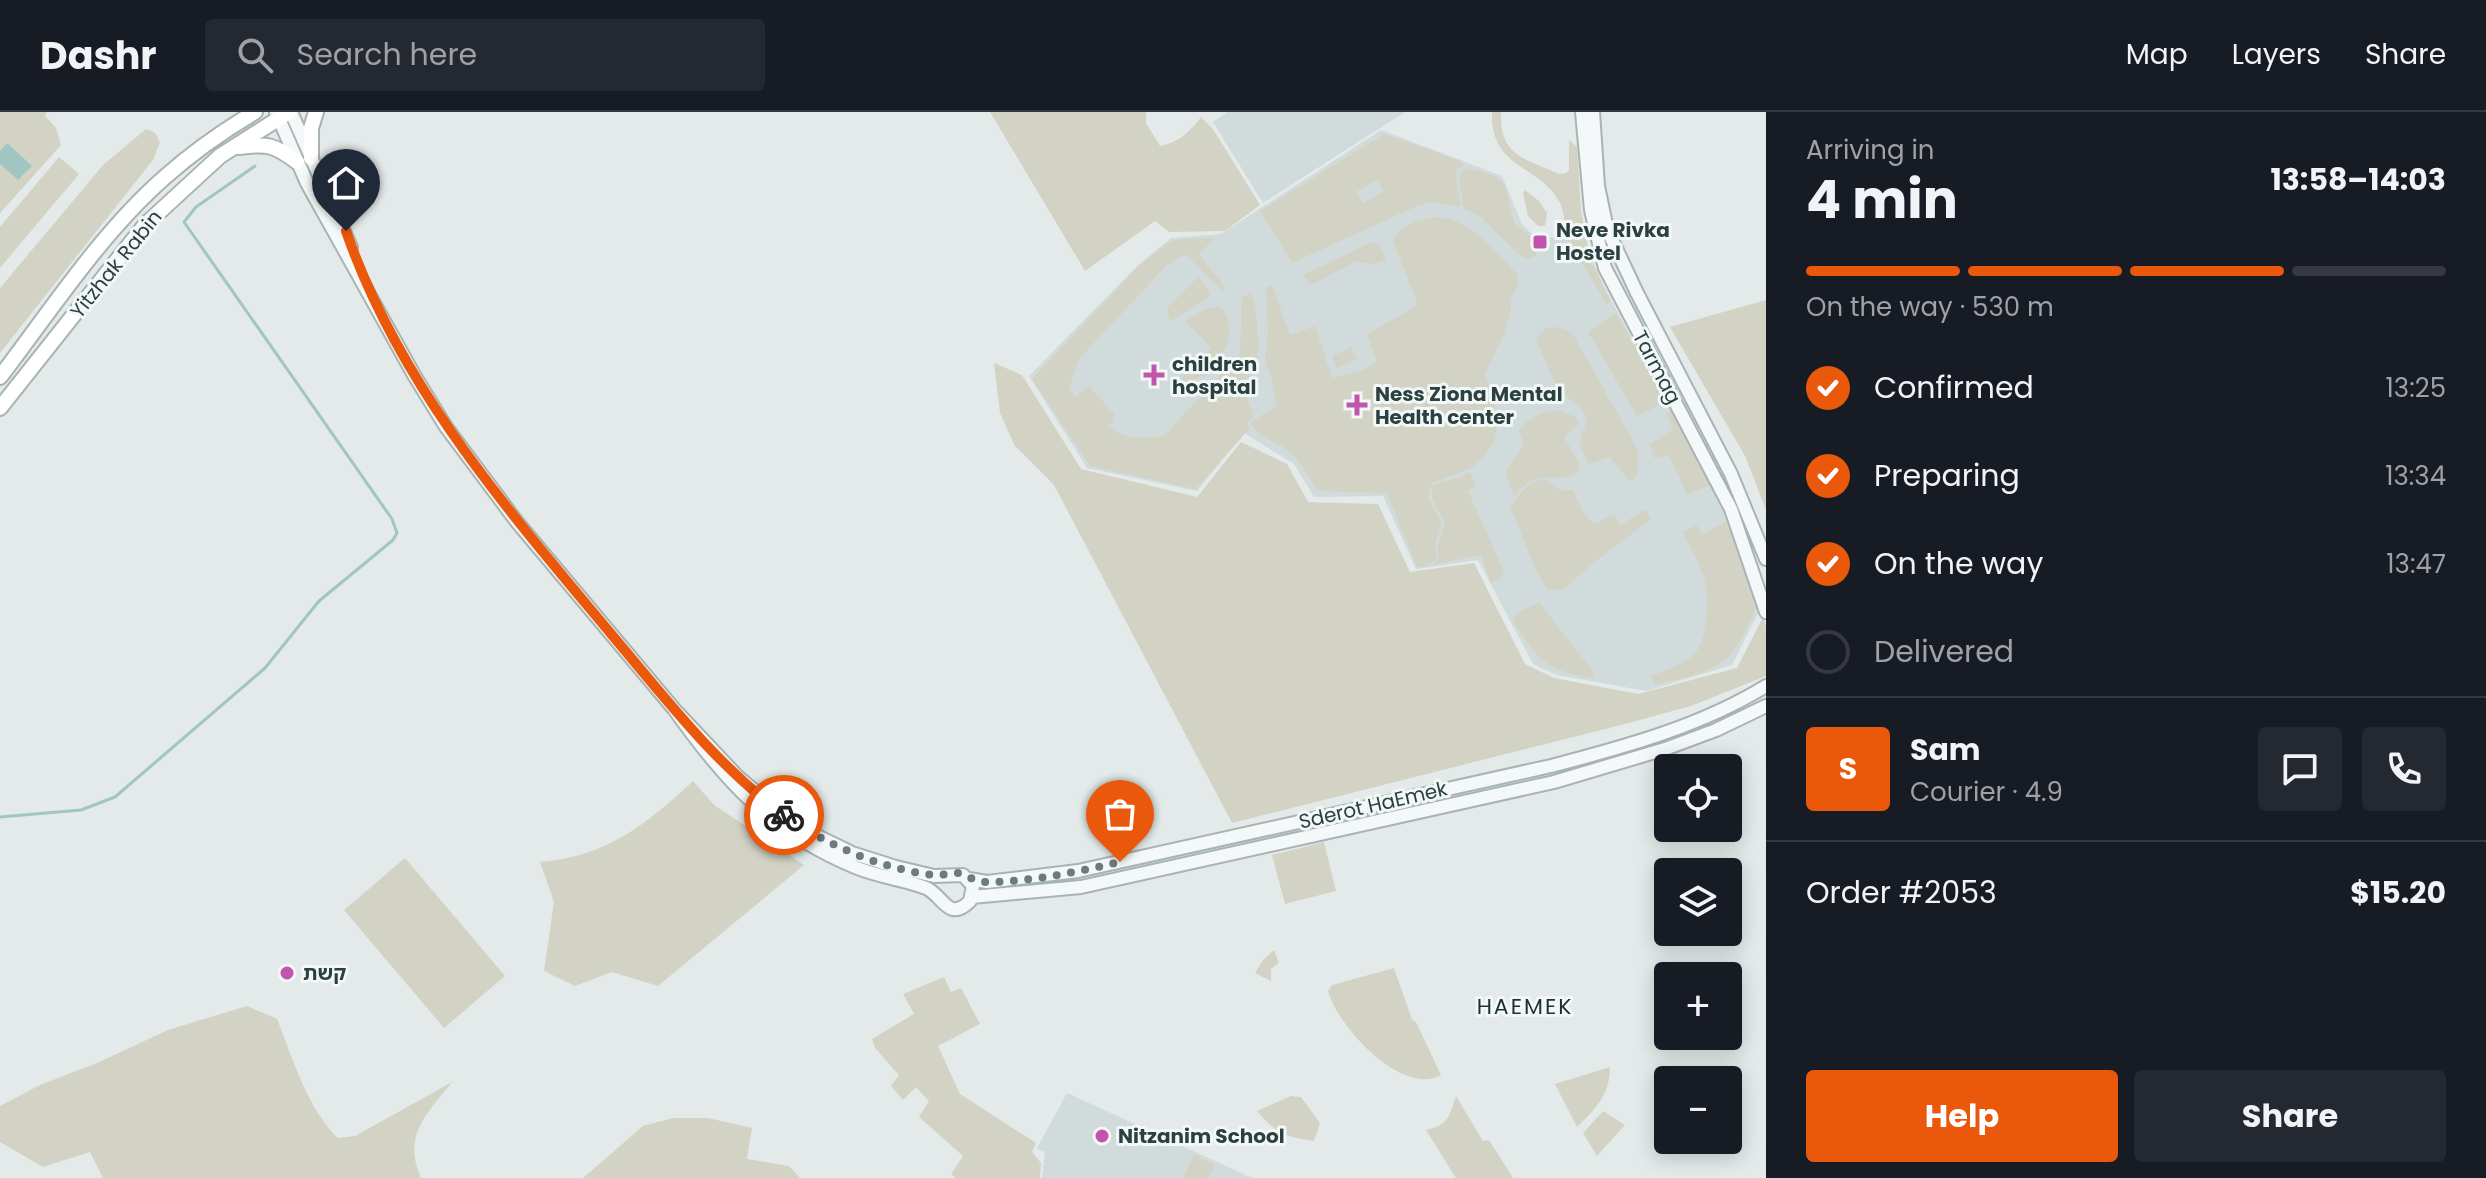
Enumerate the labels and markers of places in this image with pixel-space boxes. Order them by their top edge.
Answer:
pin [312,149,380,231]
place label: Neve Rivka Hostel [1556,216,1670,267]
marker: Neve Rivka Hostel [1531,233,1549,251]
place label: children hospital [1172,350,1257,401]
marker: children hospital [1143,364,1165,386]
place label: Ness Ziona Mental Health center [1375,380,1563,431]
marker: Ness Ziona Mental Health center [1346,394,1368,416]
pin [1086,780,1154,862]
place label: קשת [303,959,346,987]
marker: קשת [278,964,296,982]
place label: Nitzanim School [1118,1122,1285,1150]
marker: Nitzanim School [1093,1127,1111,1145]

